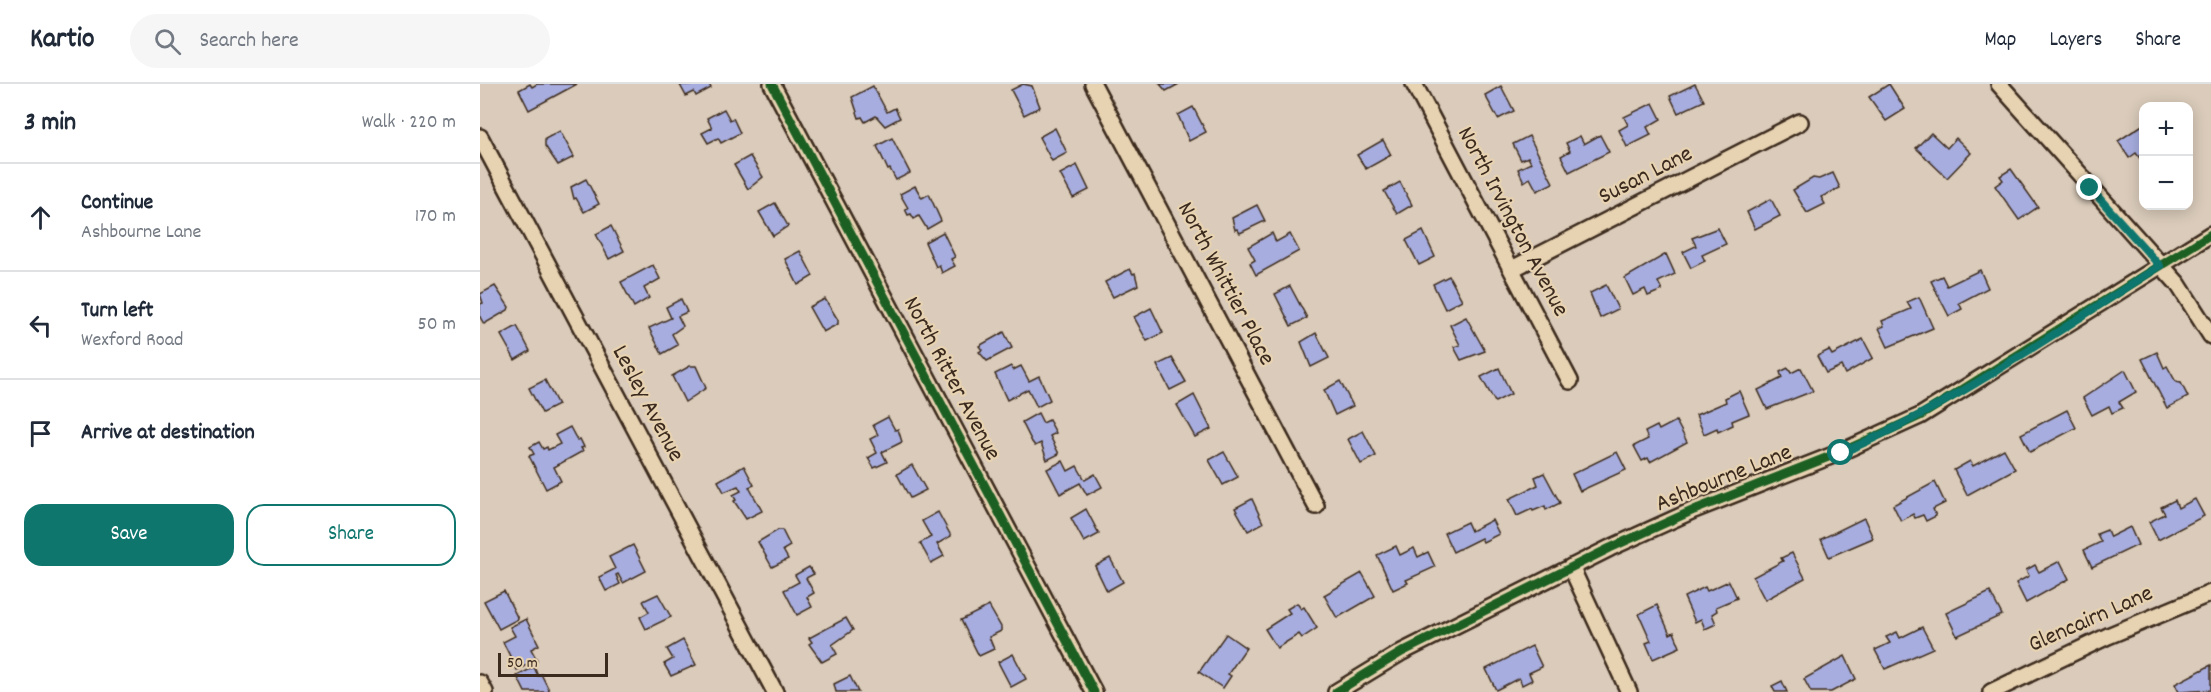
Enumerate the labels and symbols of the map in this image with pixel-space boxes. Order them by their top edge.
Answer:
street label: North Irvington Avenue [1447,121,1577,323]
street label: Susan Lane [1593,138,1699,214]
route end [2076,174,2102,200]
street label: North Whittier Place [1167,196,1283,372]
street label: North Ritter Avenue [893,291,1009,467]
street label: Lesley Avenue [602,340,692,468]
street label: Ashbourne Lane [1651,436,1797,522]
route start [1827,439,1853,465]
street label: Glencairn Lane [2023,577,2159,663]
scale bar [498,650,608,678]

